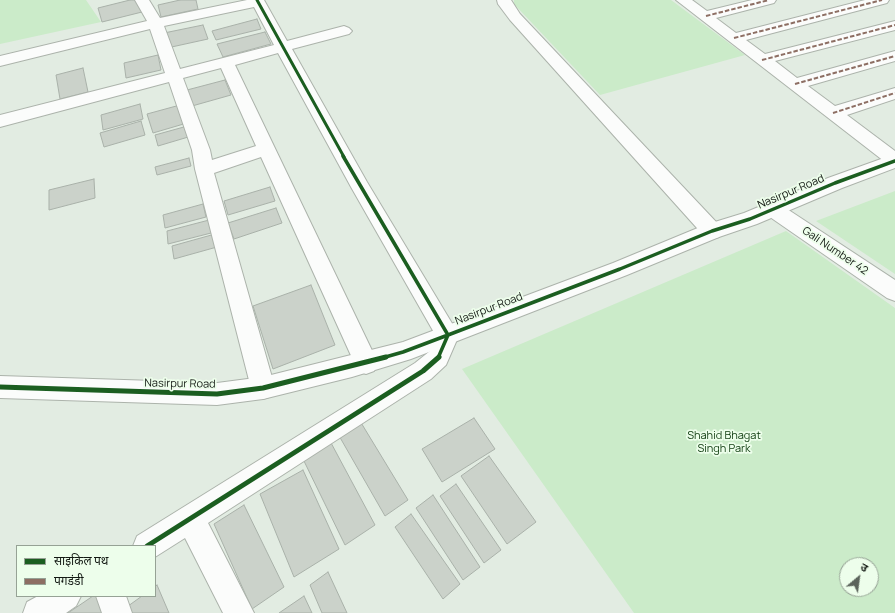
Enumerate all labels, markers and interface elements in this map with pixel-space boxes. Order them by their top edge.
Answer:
street label: Nasirpur Road [756,172,826,212]
street label: Gali Number 42 [800,224,870,278]
street label: Nasirpur Road [453,290,525,328]
street label: Nasirpur Road [144,377,216,391]
park label: Shahid Bhagat Singh Park [687,429,761,455]
legend [16,545,156,597]
text: साइकिल पथ [54,552,108,569]
north arrow [839,557,879,597]
text: उ [858,559,871,575]
text: पगडंडी [54,572,84,589]

